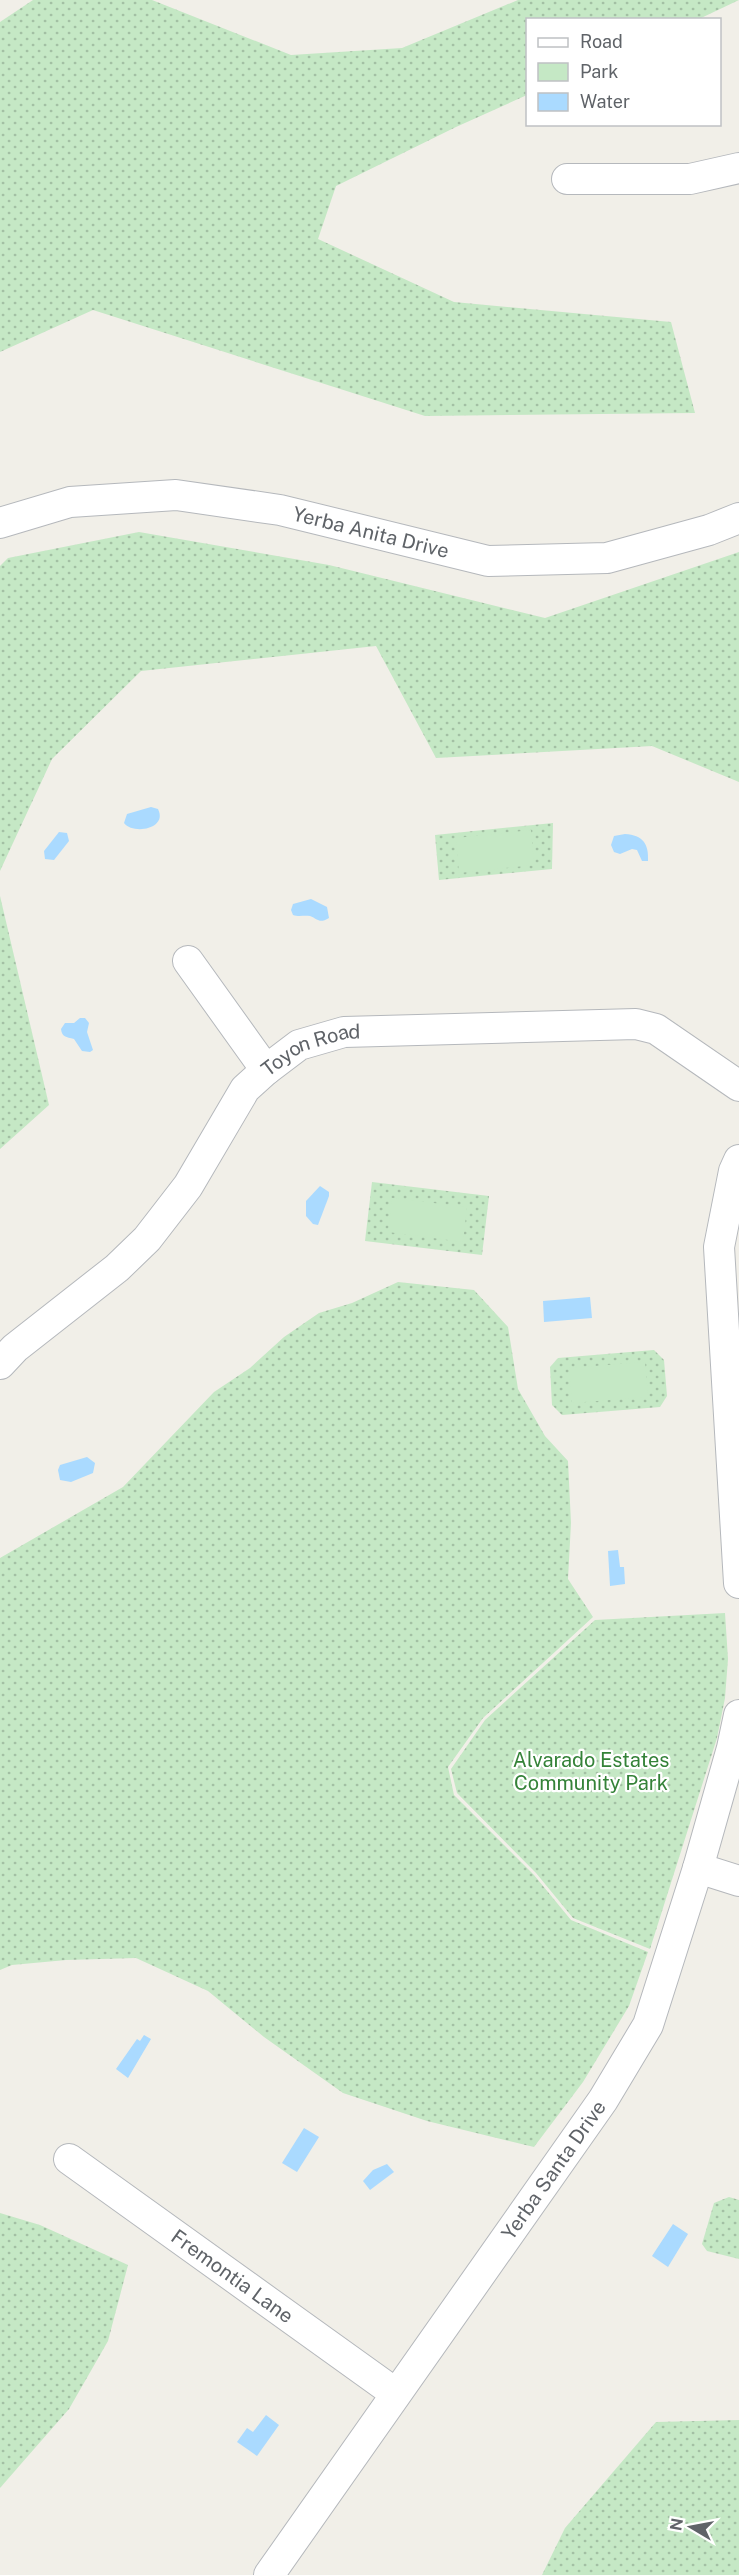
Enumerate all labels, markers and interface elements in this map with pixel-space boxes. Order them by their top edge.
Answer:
legend [526,18,721,126]
text: Road [580,31,623,52]
text: Park [580,61,618,82]
text: Water [580,91,630,112]
street label: Yerba Anita Drive [290,502,452,563]
street label: Toyon Road [257,1019,361,1081]
park label: Alvarado Estates Community Park [513,1748,669,1795]
street label: Yerba Santa Drive [496,2096,611,2244]
street label: Fremontia Lane [167,2224,298,2328]
north arrow [661,2497,721,2557]
text: N [666,2517,687,2532]

